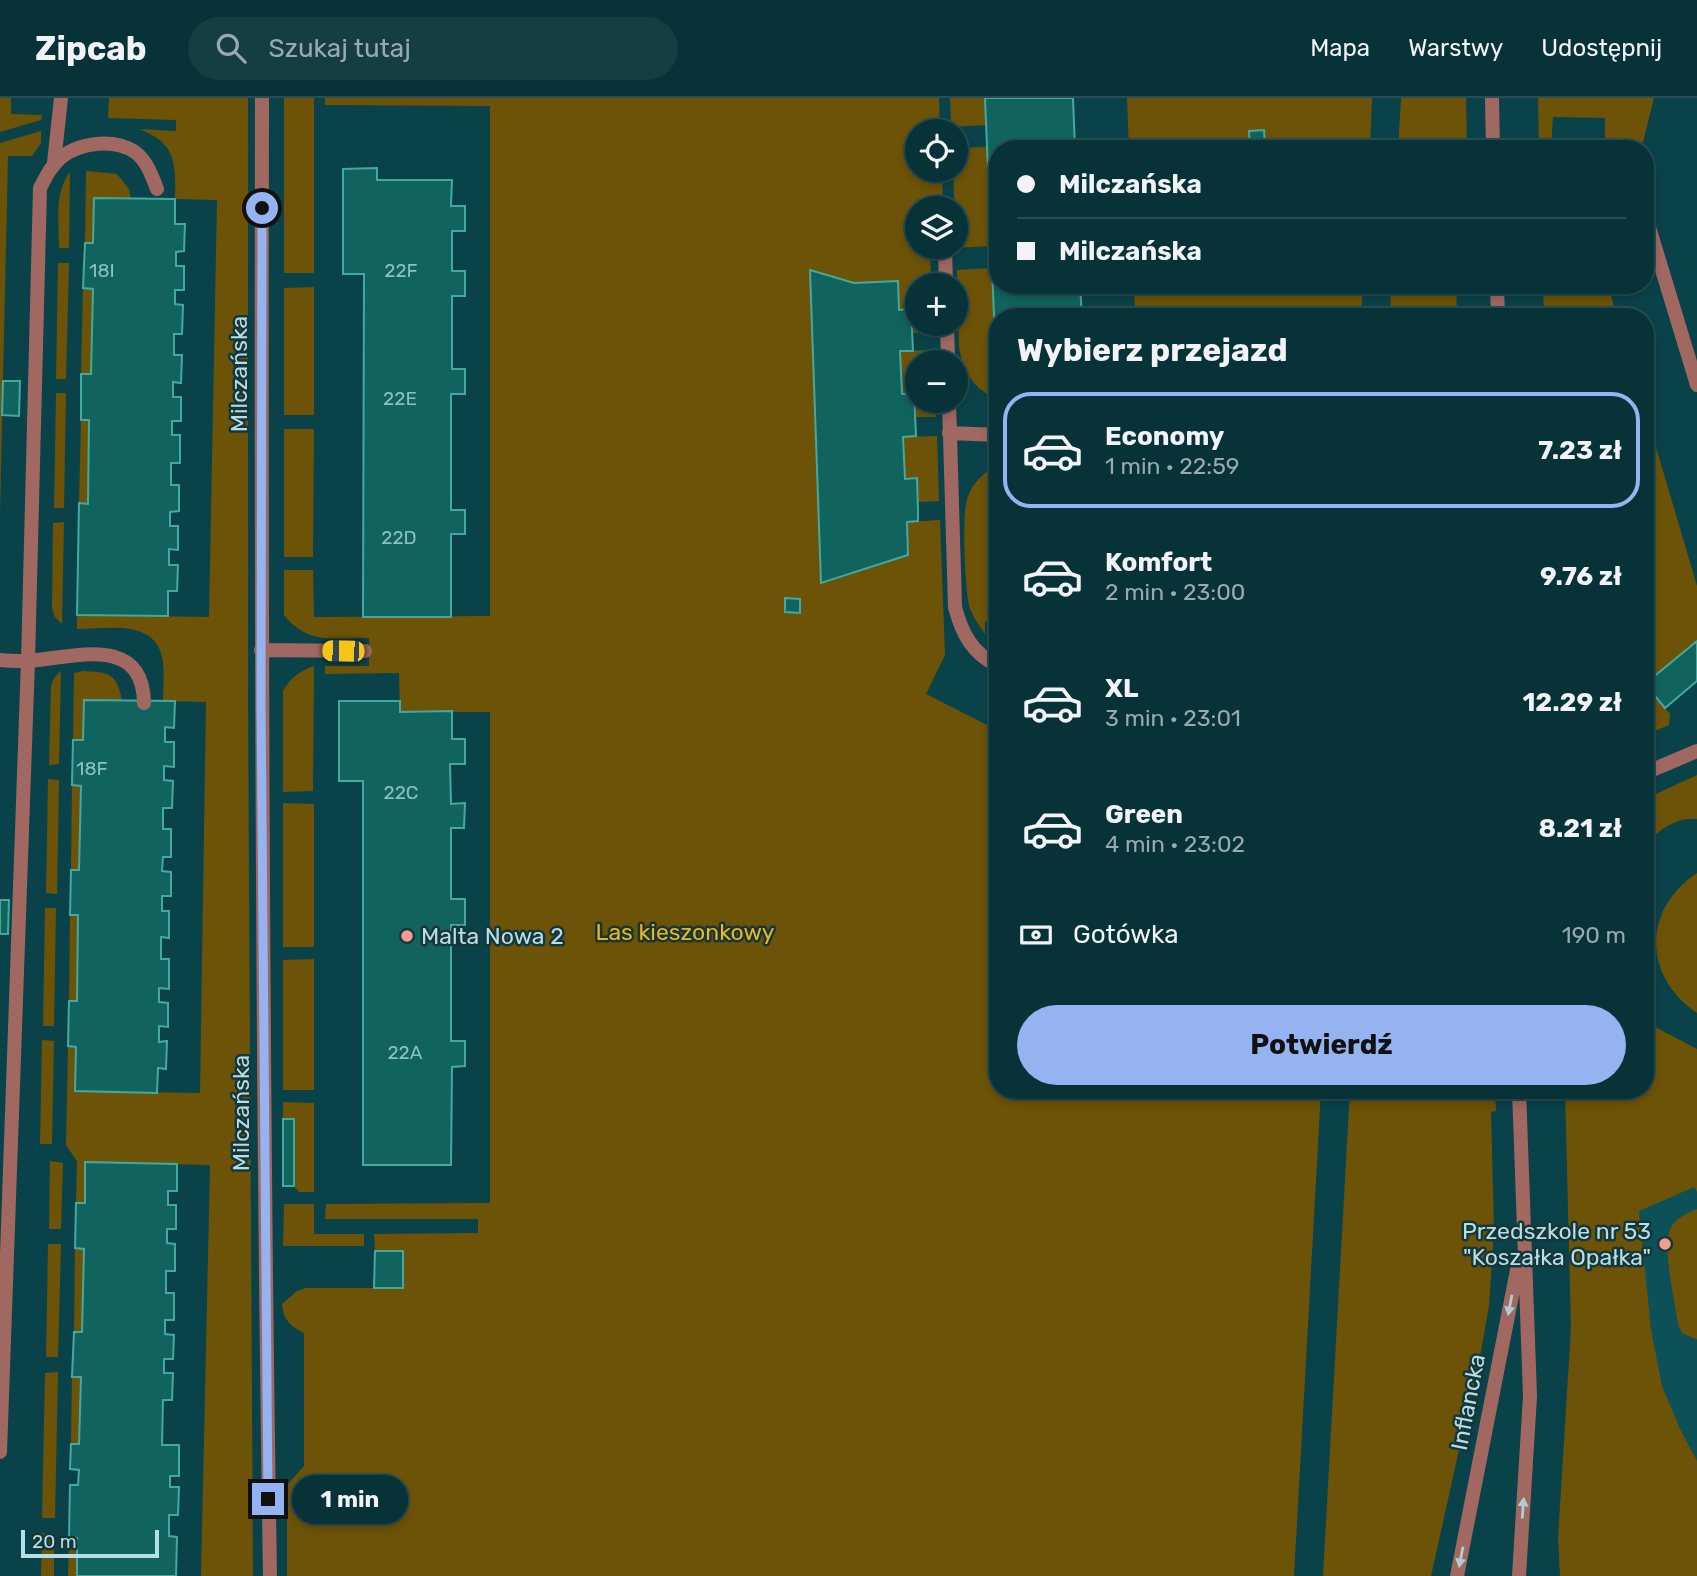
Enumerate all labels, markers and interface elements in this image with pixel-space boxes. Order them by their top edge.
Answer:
search box [188,17,678,80]
text: Zipcab [35,29,146,68]
icon: search [212,29,250,67]
text: Szukaj tutaj [268,33,411,64]
text: Mapa [1310,34,1370,62]
text: Warstwy [1408,34,1503,62]
text: Udostępnij [1541,34,1662,62]
map controls [905,119,968,413]
button: locate [905,119,968,182]
text: Milczańska [1059,169,1202,200]
route start [246,192,278,224]
button: layers [905,196,968,259]
text: Milczańska [1059,236,1202,267]
house number: 18I [89,259,115,282]
house number: 22F [384,259,418,282]
button: + [905,273,968,336]
street label: Milczańska [225,316,253,432]
text: Wybierz przejazd [1017,331,1288,369]
button: − [905,350,968,413]
house number: 22E [383,387,417,410]
icon: car [1021,419,1084,482]
text: Economy [1105,421,1224,452]
text: 7.23 zł [1538,435,1622,466]
text: 1 min · 22:59 [1105,452,1239,480]
house number: 22D [381,526,417,549]
icon: car [1021,545,1084,608]
text: Komfort [1105,547,1212,578]
text: 9.76 zł [1540,561,1622,592]
text: 2 min · 23:00 [1105,578,1245,606]
car [322,640,365,662]
icon: car [1021,671,1084,734]
text: XL [1105,673,1138,704]
text: 12.29 zł [1522,687,1622,718]
text: 3 min · 23:01 [1105,704,1241,732]
house number: 18F [76,757,108,780]
house number: 22C [384,781,418,804]
icon: car [1021,797,1084,860]
text: Green [1105,799,1183,830]
text: 8.21 zł [1538,813,1622,844]
text: 4 min · 23:02 [1105,830,1245,858]
icon: cash [1017,916,1055,954]
park label: Las kieszonkowy [595,918,775,946]
text: Gotówka [1073,919,1179,950]
text: 190 m [1562,921,1626,949]
place label: Malta Nowa 2 [421,922,564,950]
marker: Malta Nowa 2 [399,928,415,944]
button: Potwierdź [1017,1005,1626,1085]
house number: 22A [387,1041,423,1064]
street label: Milczańska [227,1055,255,1171]
place label: Przedszkole nr 53 "Koszałka Opałka" [1462,1217,1651,1271]
marker: Przedszkole nr 53 "Koszałka Opałka" [1657,1236,1673,1252]
one-way arrow [1504,1294,1515,1316]
street label: Inflancka [1445,1351,1491,1453]
callout: 1 min [292,1474,408,1524]
route end [252,1483,284,1515]
text: 1 min [321,1485,379,1513]
one-way arrow [1518,1497,1529,1519]
scale bar [21,1527,159,1559]
text: 20 m [32,1530,77,1553]
one-way arrow [1455,1546,1466,1568]

